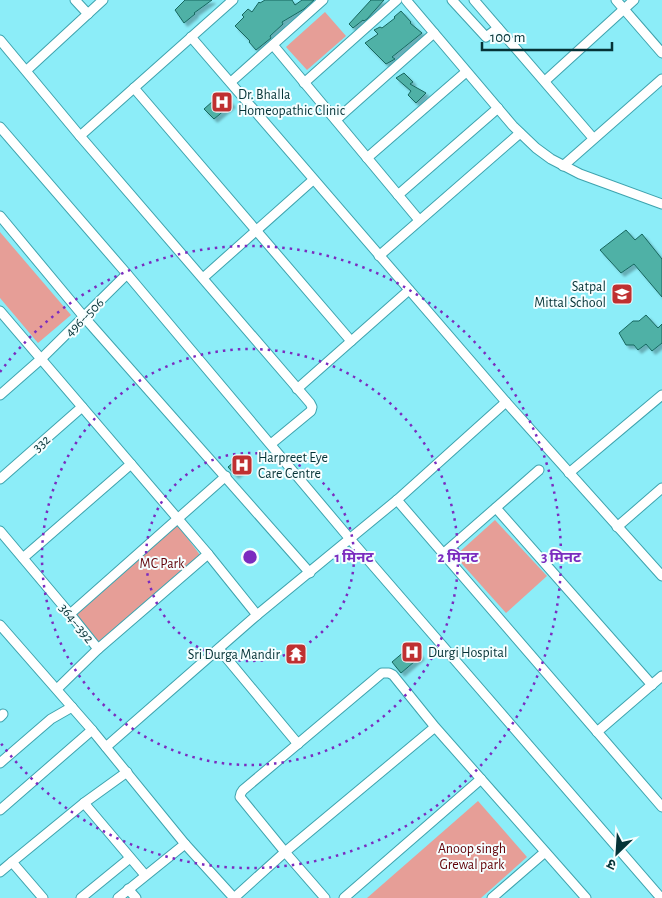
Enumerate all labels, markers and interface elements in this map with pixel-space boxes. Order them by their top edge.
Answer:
scale bar [482,20,612,52]
text: 100 m [490,30,525,45]
place label: Dr. Bhalla Homeopathic Clinic [238,88,346,118]
hospital icon: Dr. Bhalla Homeopathic Clinic [210,90,234,114]
place label: Satpal Mittal School [534,280,606,310]
school or university icon: Satpal Mittal School [610,282,634,306]
street label: 496--506 [63,296,107,340]
street label: 332 [30,433,53,455]
place label: Harpreet Eye Care Centre [258,451,328,481]
hospital icon: Harpreet Eye Care Centre [230,453,254,477]
centre of rings [241,548,259,566]
text: 1 मिनट [334,549,375,565]
text: 2 मिनट [438,549,479,565]
text: 3 मिनट [541,549,582,565]
park label: MC Park [140,557,185,571]
street label: 364--392 [56,601,96,646]
hospital icon: Durgi Hospital [400,640,424,664]
temple icon: Sri Durga Mandir [284,642,308,666]
place label: Durgi Hospital [428,646,507,660]
place label: Sri Durga Mandir [188,648,280,662]
north arrow [592,828,642,878]
park label: Anoop singh Grewal park [438,842,506,872]
text: उ [605,855,619,872]

